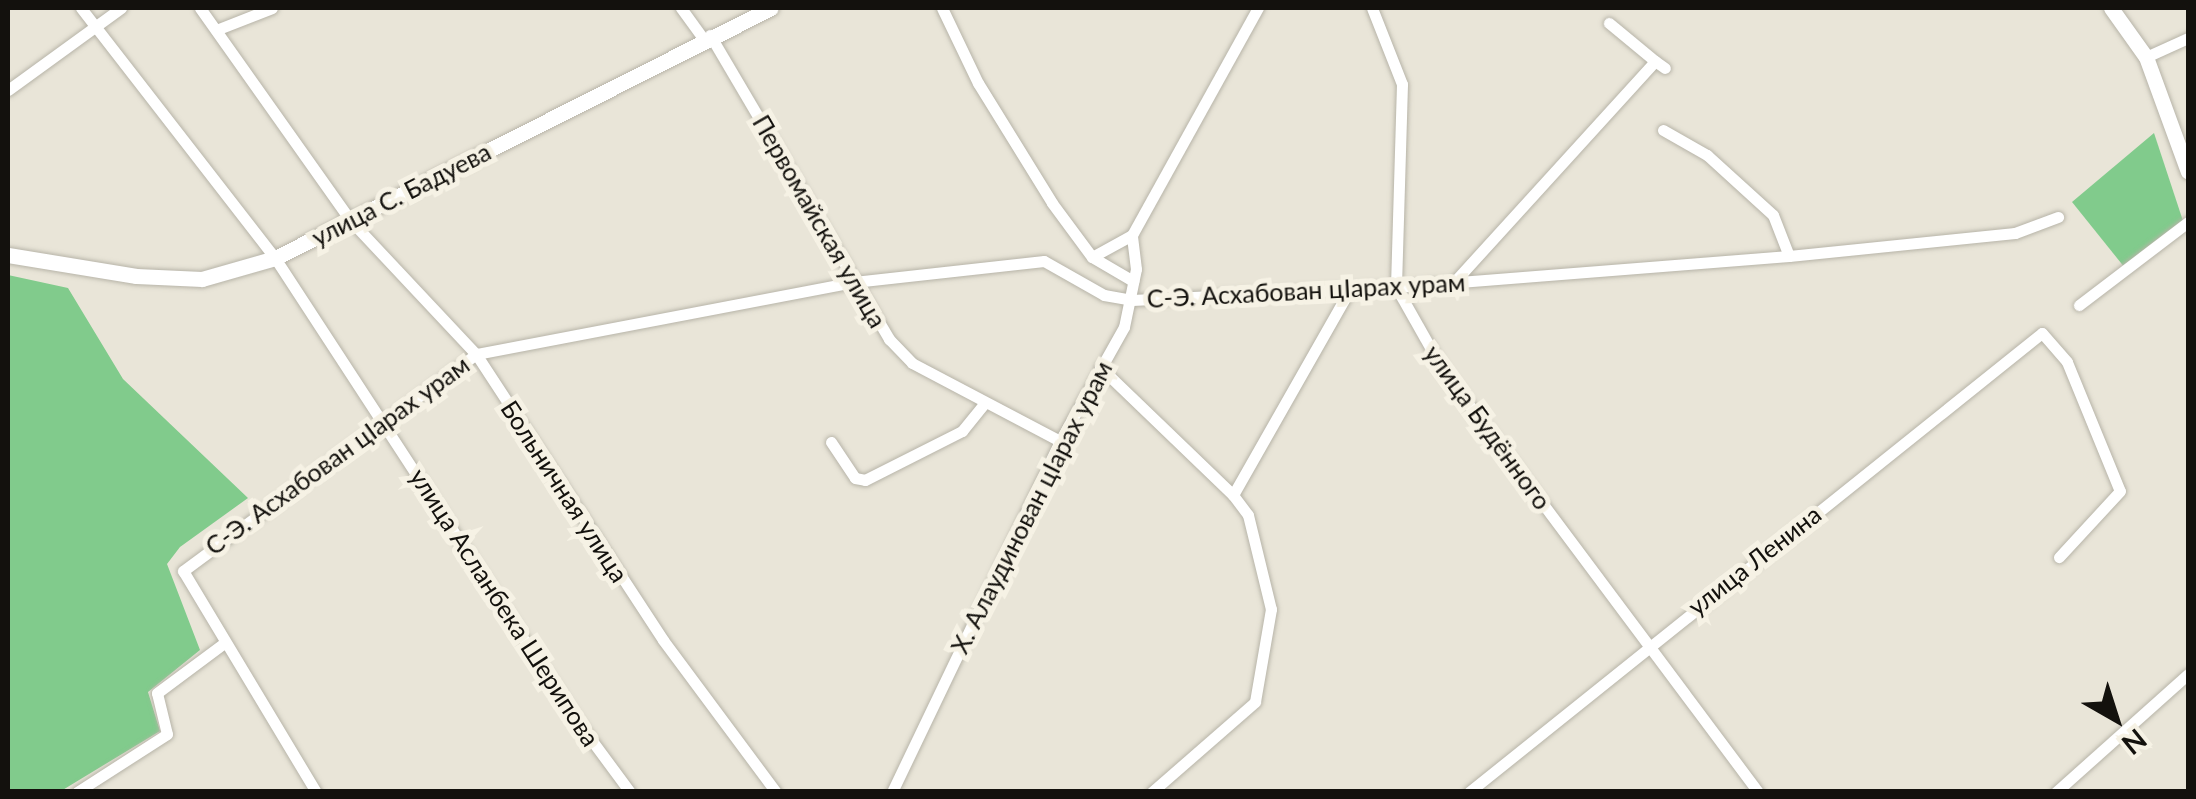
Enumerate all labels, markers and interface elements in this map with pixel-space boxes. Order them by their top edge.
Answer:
street label: Первомайская улица [747,109,893,333]
street label: улица С. Бадуева [306,136,496,252]
street label: С-Э. Асхабован цIарах урам [1146,267,1466,313]
street label: улица Будённого [1418,339,1558,515]
street label: С-Э. Асхабован цIарах урам [199,349,475,561]
street label: Х. Алаудинован цIарах урам [944,356,1118,658]
street label: Больничная улица [495,394,635,588]
street label: улица Асланбека Шерипова [404,463,606,751]
street label: улица Ленина [1681,499,1827,621]
north arrow [2066,669,2166,769]
text: N [2116,722,2154,762]

